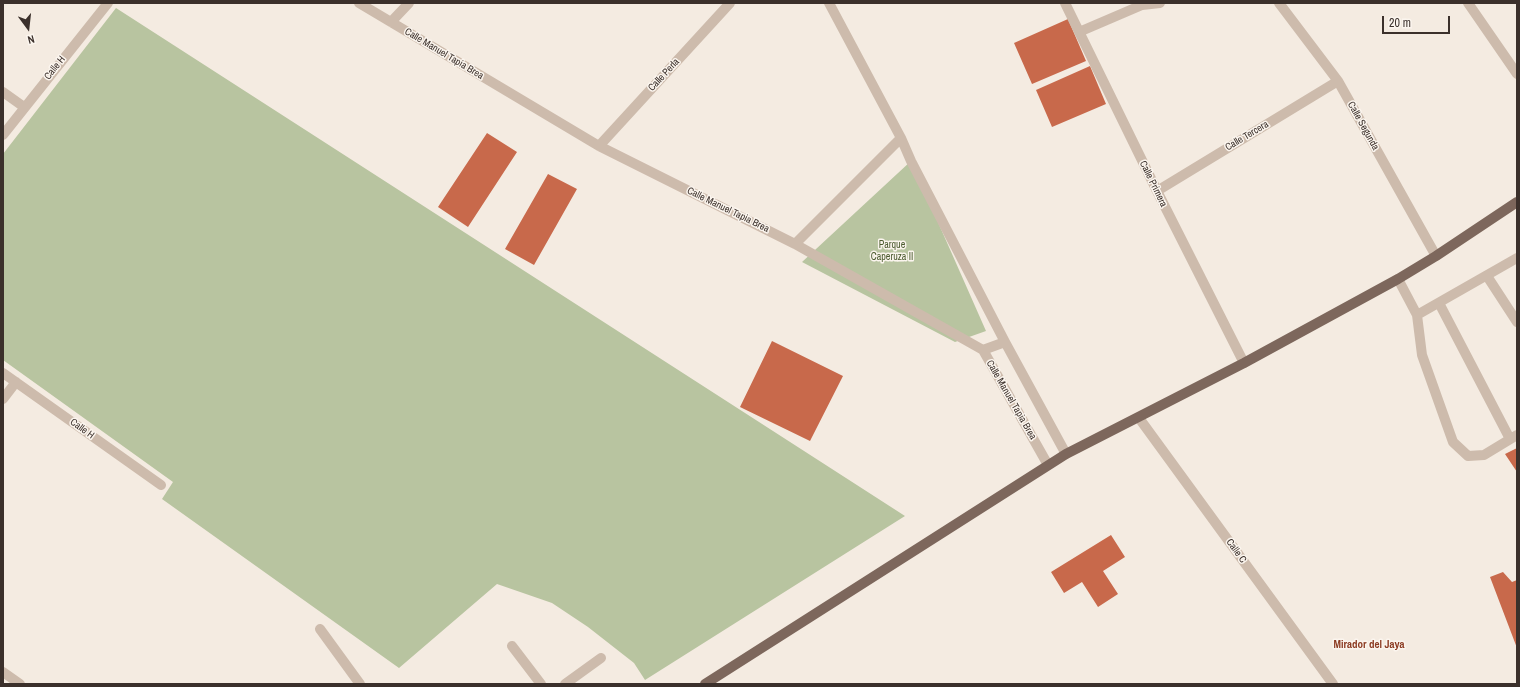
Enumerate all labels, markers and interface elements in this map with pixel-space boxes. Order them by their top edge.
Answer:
north arrow [8,8,48,48]
scale bar [1384,8,1452,34]
text: 20 m [1389,15,1411,31]
street label: Calle Manuel Tapia Brea [402,26,486,82]
text: N [26,32,36,47]
street label: Calle H [42,54,68,82]
street label: Calle Perla [646,56,682,94]
street label: Calle Segunda [1345,100,1381,152]
street label: Calle Tercera [1223,118,1271,154]
street label: Calle Primera [1137,159,1169,209]
street label: Calle Manuel Tapia Brea [685,185,771,235]
park label: Parque Caperuza II [871,239,913,262]
street label: Calle Manuel Tapia Brea [983,358,1039,442]
street label: Calle H [68,416,96,442]
street label: Calle C [1223,537,1249,565]
district label: Mirador del Jaya [1333,638,1405,652]

